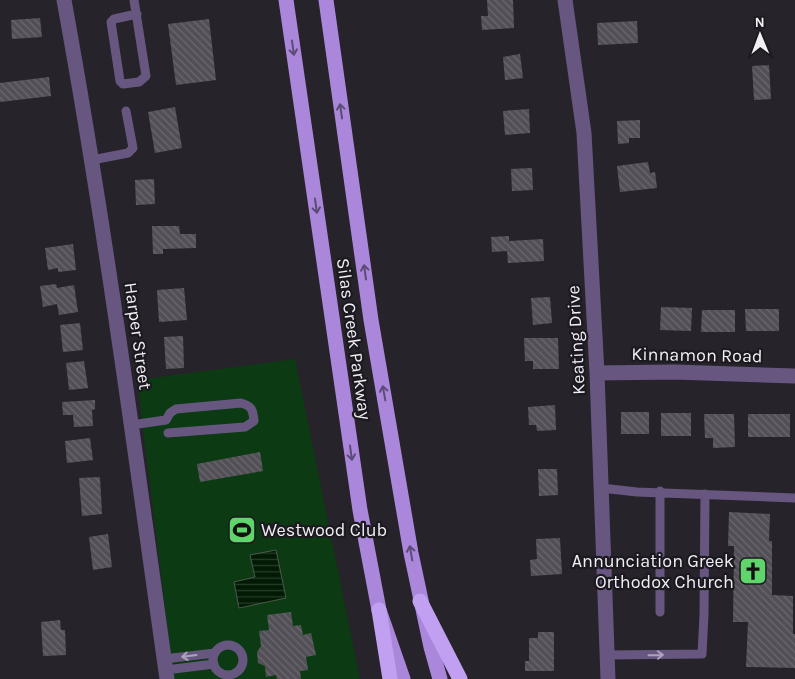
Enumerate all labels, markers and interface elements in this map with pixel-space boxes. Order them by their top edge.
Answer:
north arrow [735,10,785,60]
text: N [755,14,765,31]
one-way arrow [288,40,298,56]
one-way arrow [336,103,346,119]
one-way arrow [311,198,321,214]
street label: Silas Creek Parkway [332,257,376,422]
one-way arrow [359,264,369,280]
street label: Harper Street [120,281,156,391]
street label: Keating Drive [562,285,590,395]
street label: Kinnamon Road [631,343,763,367]
one-way arrow [379,385,389,401]
one-way arrow [346,444,356,460]
sports icon: Westwood Club [227,515,257,545]
place label: Westwood Club [261,519,387,541]
one-way arrow [405,545,415,561]
place label: Annunciation Greek Orthodox Church [572,550,734,593]
church icon: Annunciation Greek Orthodox Church [738,556,768,586]
one-way arrow [648,650,664,660]
one-way arrow [182,651,198,661]

